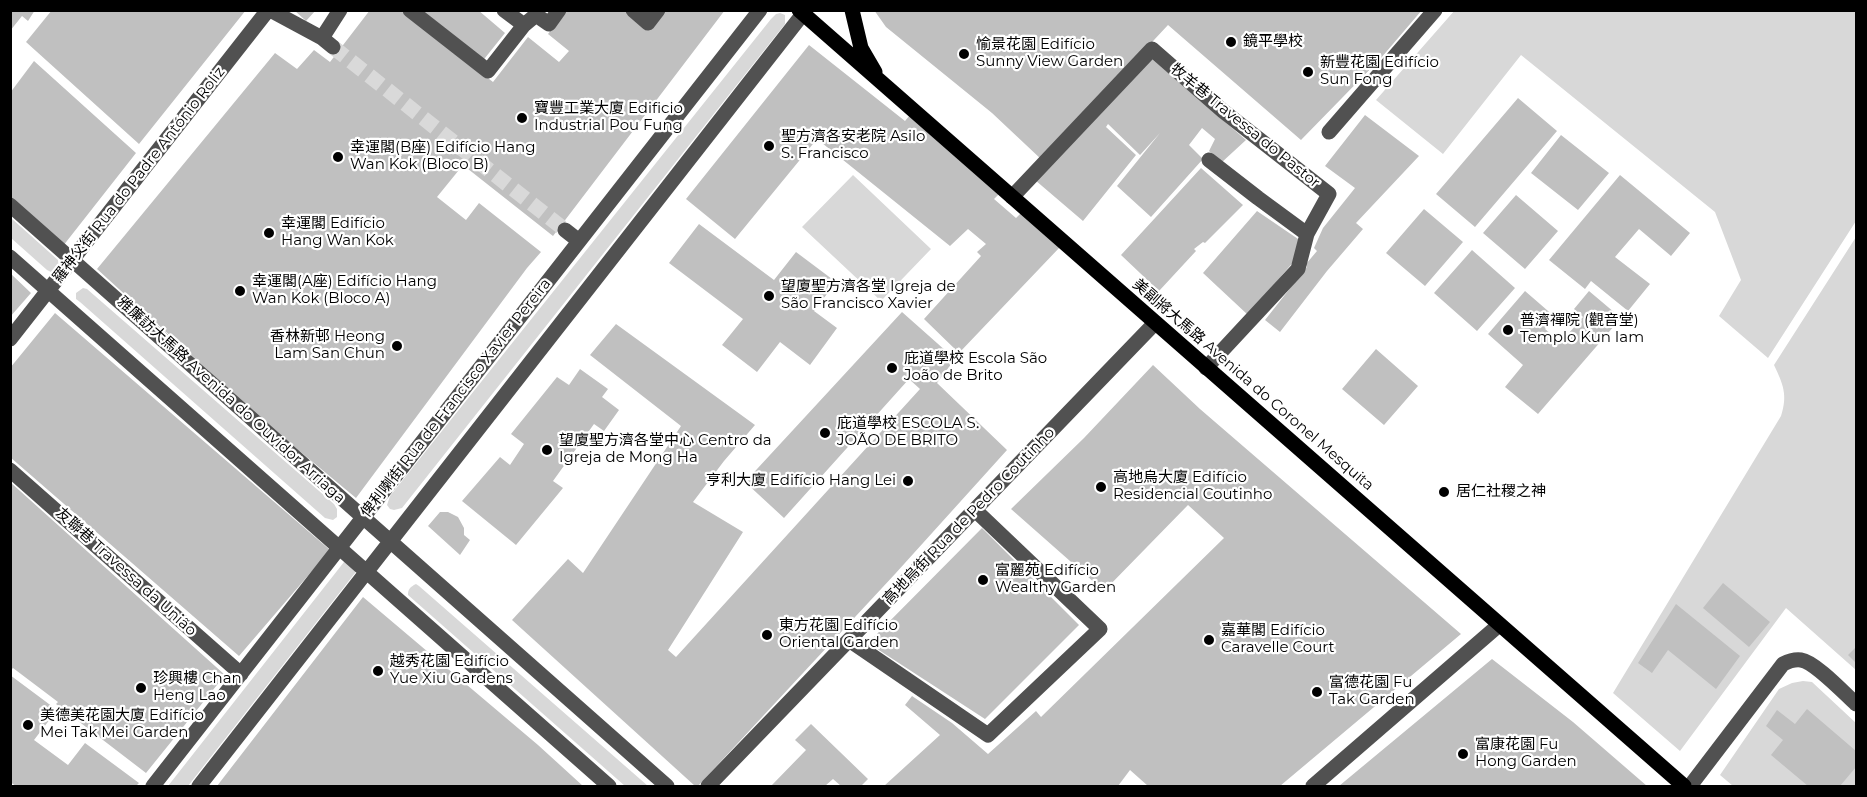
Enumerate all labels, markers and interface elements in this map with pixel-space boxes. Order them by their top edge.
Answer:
place label: 鏡平學校 [1243,33,1303,51]
marker: 鏡平學校 [1224,35,1238,49]
place label: 愉景花園 Edifício Sunny View Garden [976,36,1123,71]
marker: 愉景花園 Edifício Sunny View Garden [957,47,971,61]
place label: 新豐花園 Edifício Sun Fong [1320,54,1439,89]
street label: 牧羊巷 Travessa do Pastor [1167,60,1323,192]
street label: 羅神父街 Rua do Padre António Roliz [49,63,229,287]
marker: 新豐花園 Edifício Sun Fong [1301,65,1315,79]
place label: 寶豐工業大廈 Edificio Industrial Pou Fung [534,100,683,135]
marker: 寶豐工業大廈 Edificio Industrial Pou Fung [515,111,529,125]
place label: 聖方濟各安老院 Asilo S. Francisco [781,128,925,163]
place label: 幸運閣(B座) Edifício Hang Wan Kok (Bloco B) [350,139,536,174]
marker: 聖方濟各安老院 Asilo S. Francisco [762,139,776,153]
marker: 幸運閣(B座) Edifício Hang Wan Kok (Bloco B) [331,150,345,164]
place label: 幸運閣 Edifício Hang Wan Kok [281,215,394,250]
marker: 幸運閣 Edifício Hang Wan Kok [262,226,276,240]
place label: 幸運閣(A座) Edifício Hang Wan Kok (Bloco A) [252,273,437,308]
street label: 俾利喇街 Rua de Francisco Xavier Pereira [357,275,555,521]
street label: 美副將大馬路 Avenida do Coronel Mesquita [1129,275,1377,495]
place label: 望廈聖方濟各堂 Igreja de São Francisco Xavier [781,278,956,313]
marker: 幸運閣(A座) Edifício Hang Wan Kok (Bloco A) [233,284,247,298]
marker: 望廈聖方濟各堂 Igreja de São Francisco Xavier [762,289,776,303]
street label: 雅廉訪大馬路 Avenida do Ouvidor Arriaga [113,293,349,507]
place label: 普濟禪院 (觀音堂) Templo Kun Iam [1520,312,1644,347]
marker: 普濟禪院 (觀音堂) Templo Kun Iam [1501,323,1515,337]
place label: 香林新邨 Heong Lam San Chun [270,328,385,363]
marker: 香林新邨 Heong Lam San Chun [390,339,404,353]
place label: 庇道學校 Escola São João de Brito [904,350,1047,385]
marker: 庇道學校 Escola São João de Brito [885,361,899,375]
place label: 庇道學校 ESCOLA S. JOÃO DE BRITO [837,415,979,450]
street label: 高地烏街 Rua de Pedro Coutinho [879,424,1059,608]
marker: 庇道學校 ESCOLA S. JOÃO DE BRITO [818,426,832,440]
place label: 望廈聖方濟各堂中心 Centro da Igreja de Mong Ha [559,432,772,467]
marker: 望廈聖方濟各堂中心 Centro da Igreja de Mong Ha [540,443,554,457]
place label: 高地烏大廈 Edifício Residencial Coutinho [1113,469,1272,504]
place label: 亨利大廈 Edifício Hang Lei [706,472,896,490]
marker: 亨利大廈 Edifício Hang Lei [901,474,915,488]
marker: 高地烏大廈 Edifício Residencial Coutinho [1094,480,1108,494]
place label: 居仁社稷之神 [1456,483,1546,501]
marker: 居仁社稷之神 [1437,485,1451,499]
street label: 友聯巷 Travessa da União [52,504,200,640]
place label: 富麗苑 Edifício Wealthy Garden [995,562,1116,597]
marker: 富麗苑 Edifício Wealthy Garden [976,573,990,587]
place label: 東方花園 Edifício Oriental Garden [779,617,899,652]
place label: 嘉華閣 Edifício Caravelle Court [1221,622,1335,657]
marker: 東方花園 Edifício Oriental Garden [760,628,774,642]
marker: 嘉華閣 Edifício Caravelle Court [1202,633,1216,647]
place label: 越秀花園 Edifício Yue Xiu Gardens [390,653,513,688]
marker: 越秀花園 Edifício Yue Xiu Gardens [371,664,385,678]
place label: 珍興樓 Chan Heng Lao [153,670,242,705]
place label: 富德花園 Fu Tak Garden [1329,674,1415,709]
marker: 珍興樓 Chan Heng Lao [134,681,148,695]
marker: 富德花園 Fu Tak Garden [1310,685,1324,699]
place label: 美德美花園大廈 Edifício Mei Tak Mei Garden [40,707,204,742]
marker: 美德美花園大廈 Edifício Mei Tak Mei Garden [21,718,35,732]
place label: 富康花園 Fu Hong Garden [1475,736,1577,771]
marker: 富康花園 Fu Hong Garden [1456,747,1470,761]

